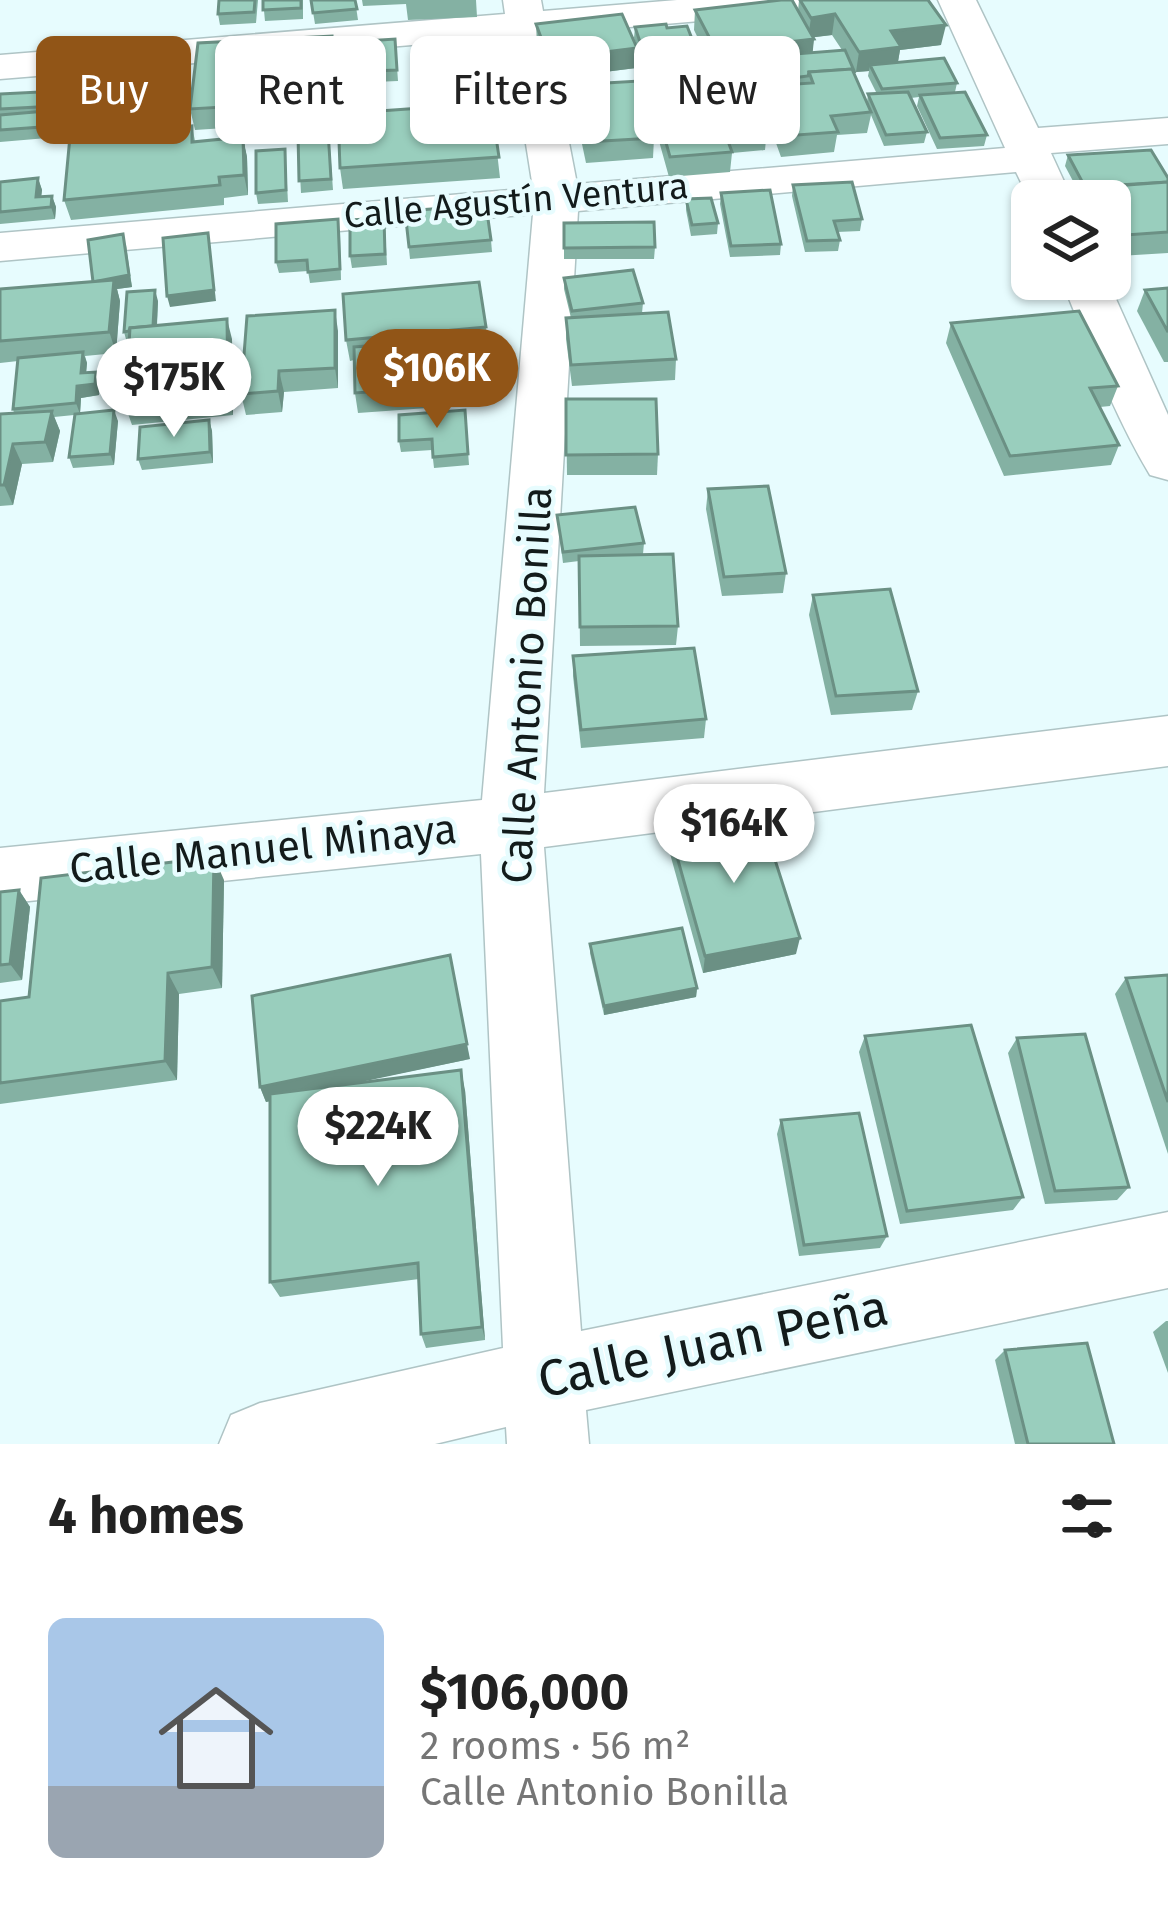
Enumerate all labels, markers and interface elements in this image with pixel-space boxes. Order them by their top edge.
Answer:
chip: Buy [36,36,191,144]
chip: Rent [215,36,386,144]
chip: Filters [410,36,610,144]
chip: New [634,36,800,144]
street label: Calle Agustín Ventura [342,164,690,238]
map controls [1011,180,1131,300]
button: layers [1011,180,1131,300]
pin: $106K [353,329,521,431]
pin: $175K [90,338,258,440]
text: $106K [383,345,491,391]
text: $175K [123,354,225,400]
street label: Calle Antonio Bonilla [492,485,562,885]
pin: $164K [650,784,818,886]
text: $164K [681,800,787,846]
street label: Calle Manuel Minaya [67,804,459,894]
pin: $224K [294,1087,462,1189]
text: $224K [325,1103,431,1149]
street label: Calle Juan Peña [532,1277,894,1411]
icon: filters [1054,1483,1120,1549]
text: 4 homes [48,1485,244,1547]
text: $106,000 [420,1661,629,1723]
icon: home [144,1666,288,1810]
text: 2 rooms · 56 m² [420,1723,690,1769]
text: Calle Antonio Bonilla [420,1769,789,1815]

